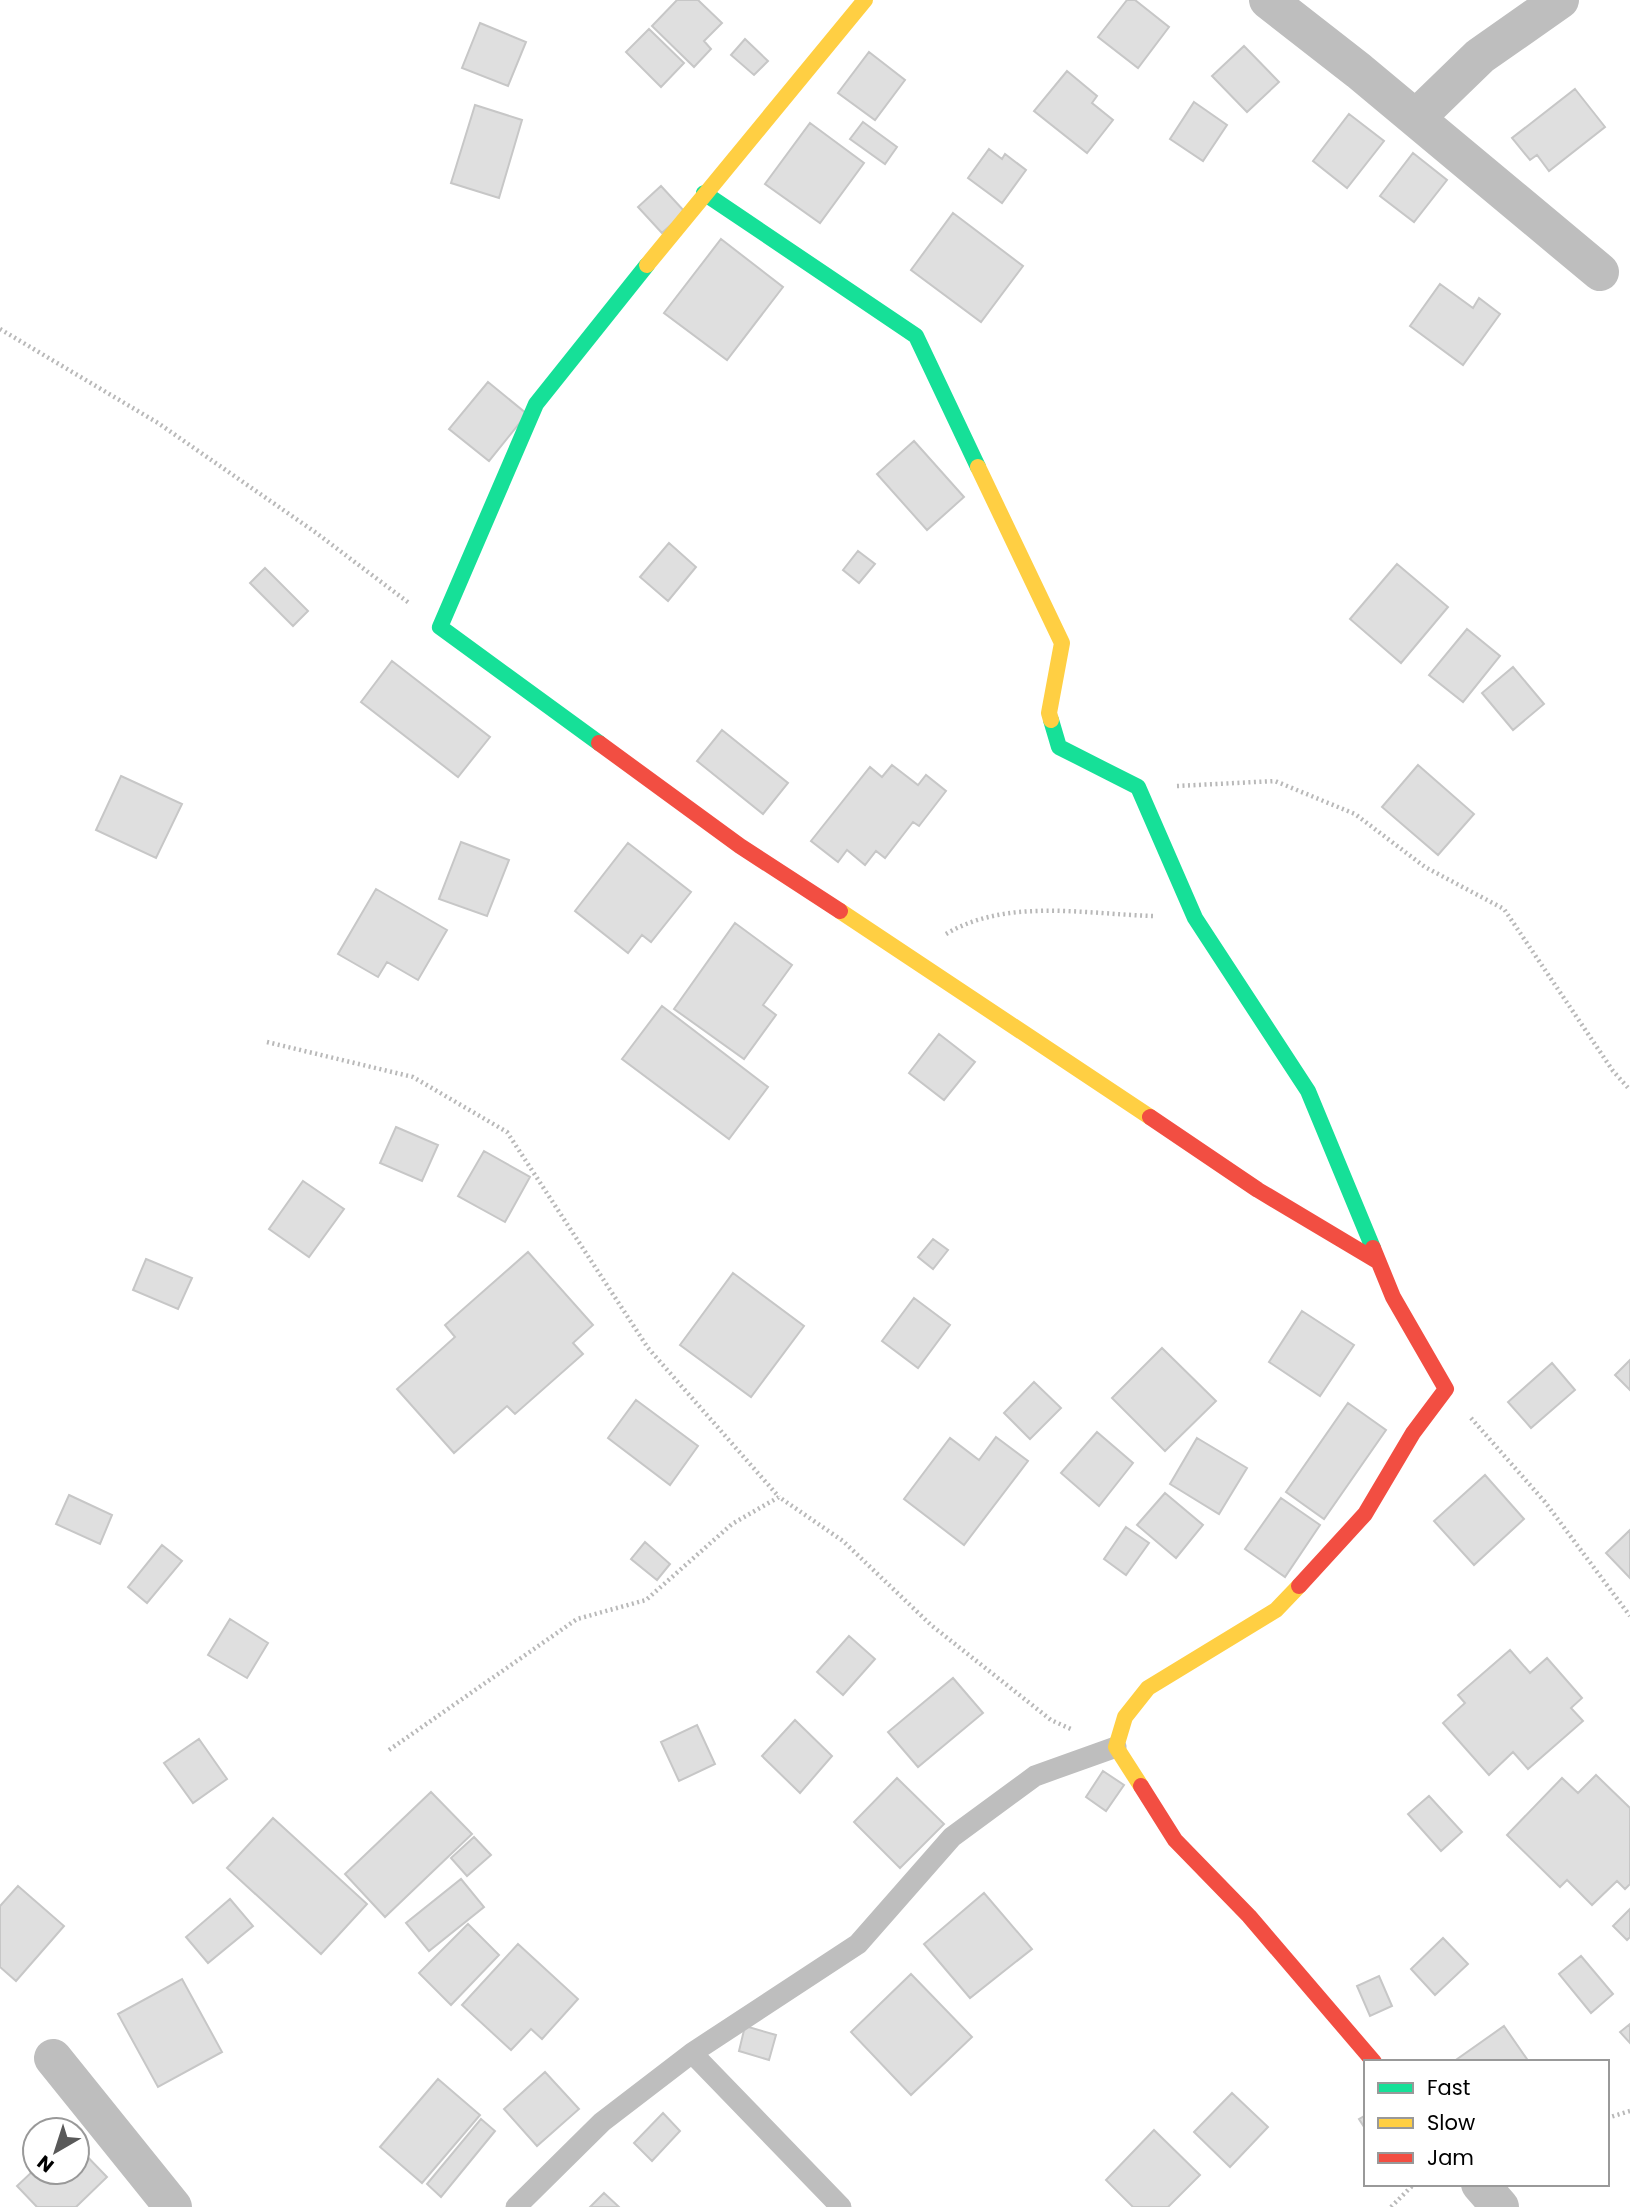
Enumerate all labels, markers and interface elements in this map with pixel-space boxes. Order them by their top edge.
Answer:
legend [1364,2060,1609,2186]
text: Fast [1427,2073,1470,2102]
text: Slow [1427,2108,1475,2137]
north arrow [21,2116,91,2186]
text: Jam [1427,2143,1474,2172]
text: N [32,2149,60,2179]

